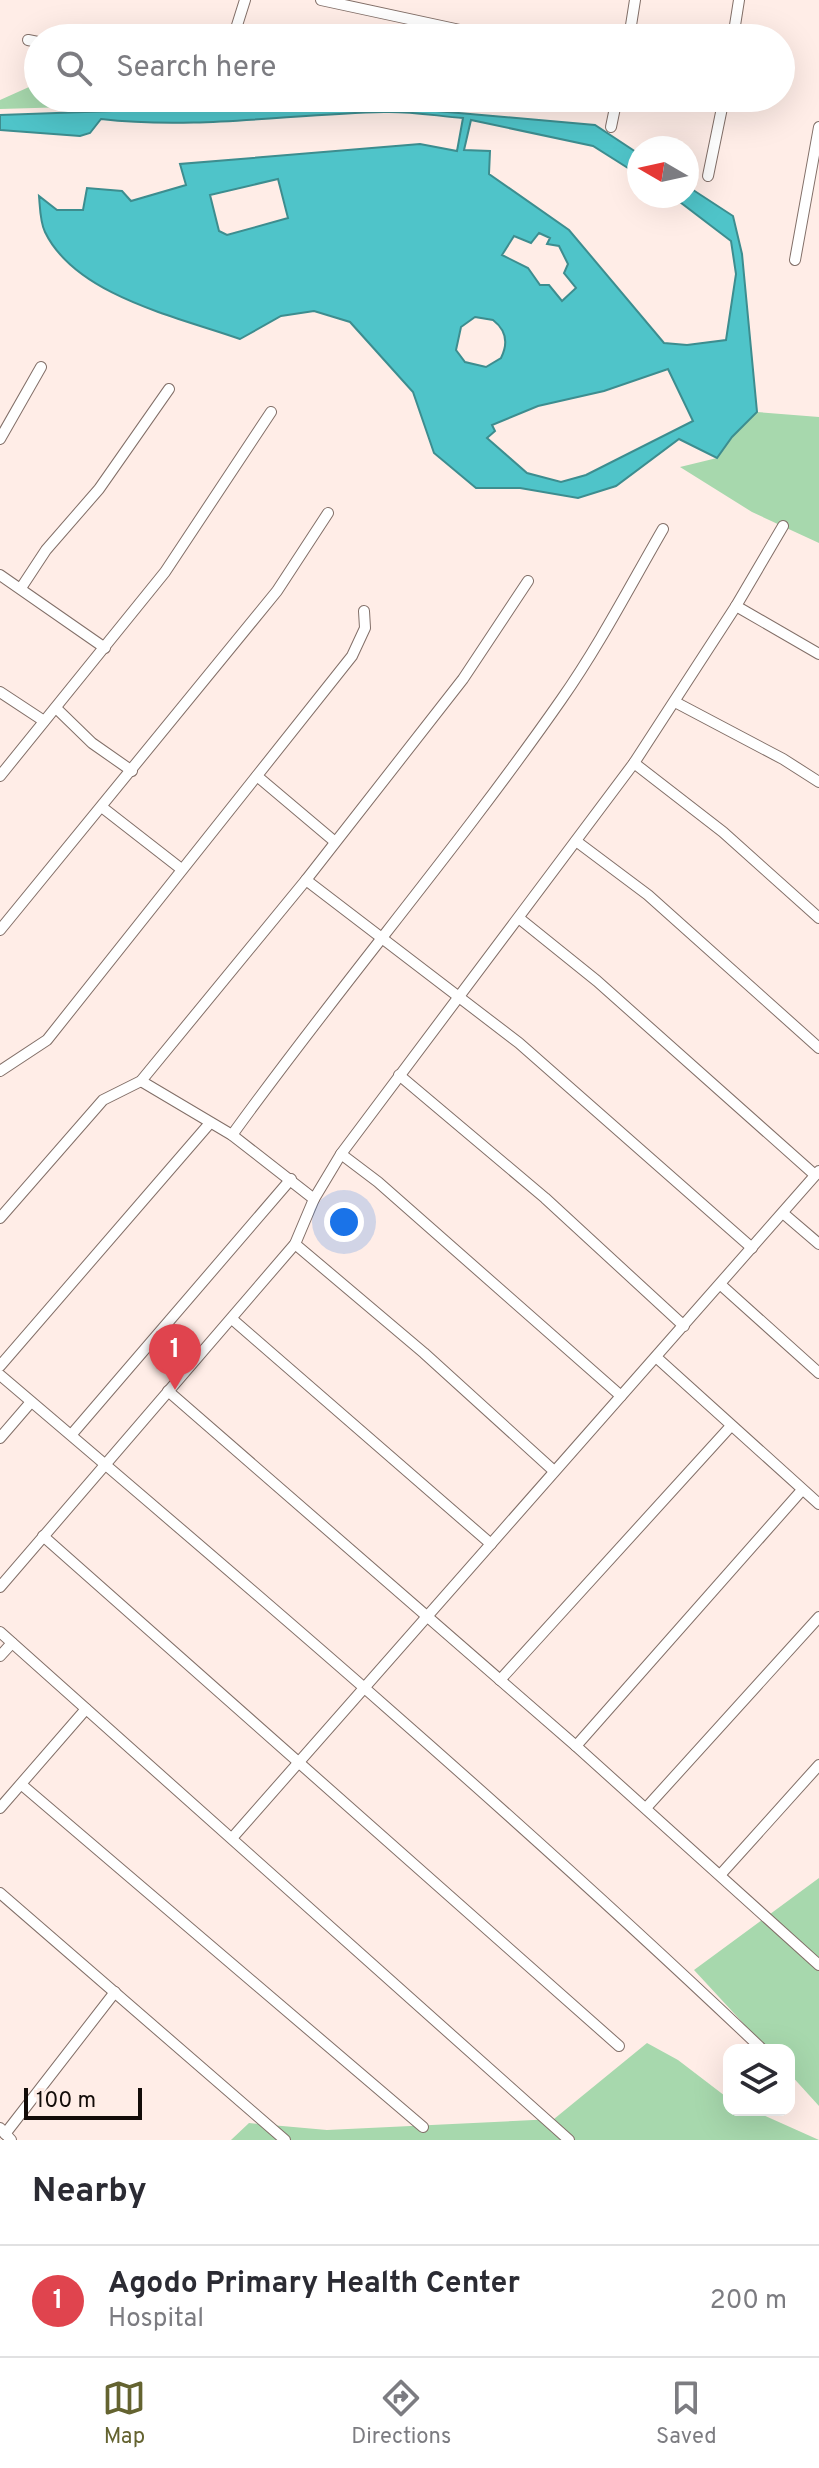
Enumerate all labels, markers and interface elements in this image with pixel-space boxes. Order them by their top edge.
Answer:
search box [24,24,795,112]
icon: search [52,46,96,90]
text: Search here [116,50,276,87]
north arrow [627,136,699,208]
your location [324,1202,364,1242]
pin: 1 [149,1324,201,1390]
map controls [723,2044,795,2116]
button: layers [723,2044,795,2116]
scale bar [24,2084,142,2120]
text: 100 m [36,2088,96,2115]
text: Nearby [32,2171,147,2214]
text: Agodo Primary Health Center [108,2266,520,2303]
text: 1 [53,2285,63,2318]
text: 200 m [710,2285,787,2318]
text: Hospital [108,2303,204,2336]
tab: Map [102,2376,146,2451]
tab: Directions [351,2376,451,2451]
tab: Saved [656,2376,717,2451]

